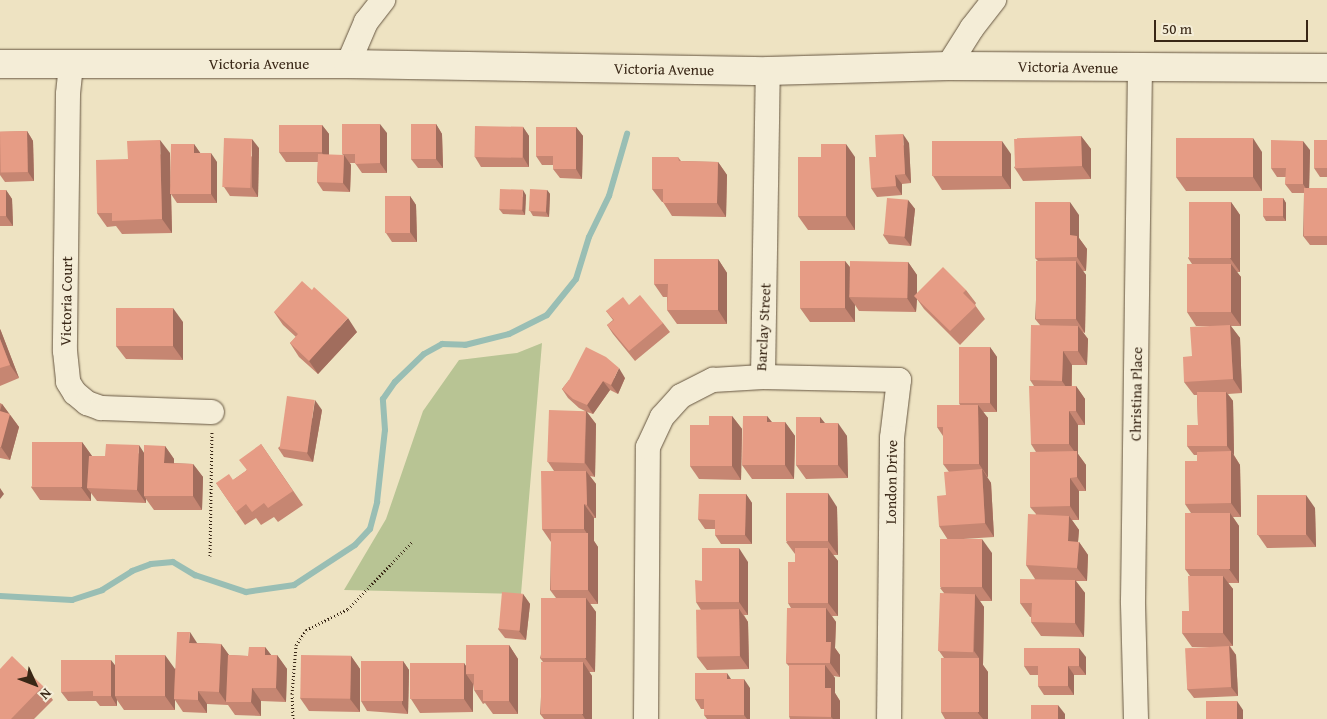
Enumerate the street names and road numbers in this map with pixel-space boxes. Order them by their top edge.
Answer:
street label: Victoria Avenue [209,55,309,73]
street label: Victoria Avenue [1018,57,1118,77]
street label: Victoria Avenue [614,59,714,79]
street label: Victoria Court [56,256,76,346]
street label: Barclay Street [752,283,774,371]
street label: Christina Place [1126,347,1146,441]
street label: London Drive [881,440,901,524]

